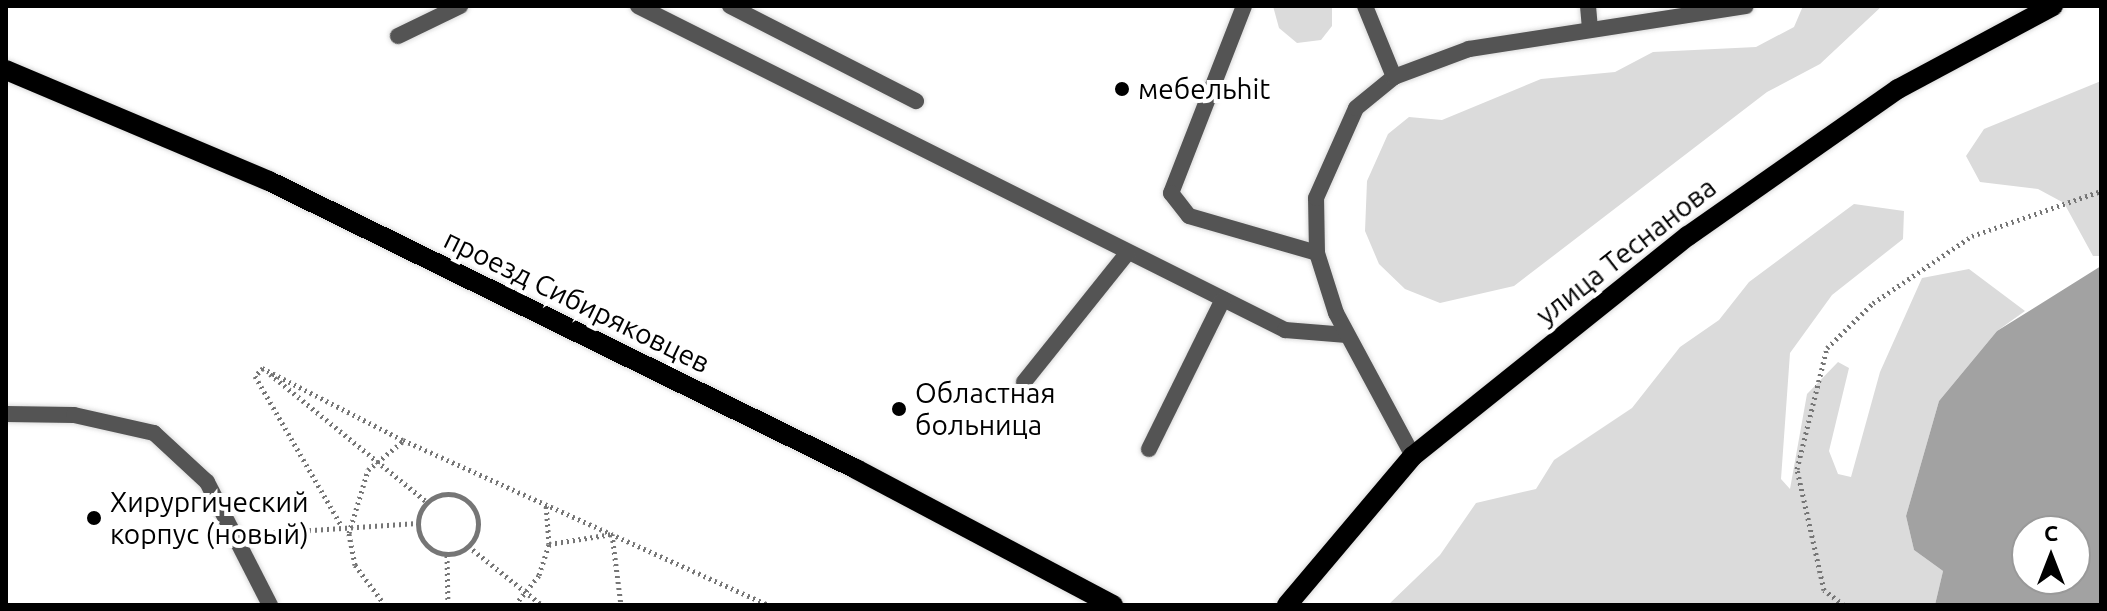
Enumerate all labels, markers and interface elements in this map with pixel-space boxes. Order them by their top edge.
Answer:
place label: мебельhit [1138,72,1270,106]
marker: мебельhit [1113,80,1131,98]
street label: улица Теснанова [1529,170,1723,332]
street label: проезд Сибиряковцев [439,222,715,380]
place label: Областная больница [915,376,1056,442]
marker: Областная больница [890,400,908,418]
place label: Хирургический корпус (новый) [110,485,309,551]
marker: Хирургический корпус (новый) [85,509,103,527]
north arrow [2011,515,2091,595]
text: С [2044,520,2058,545]

